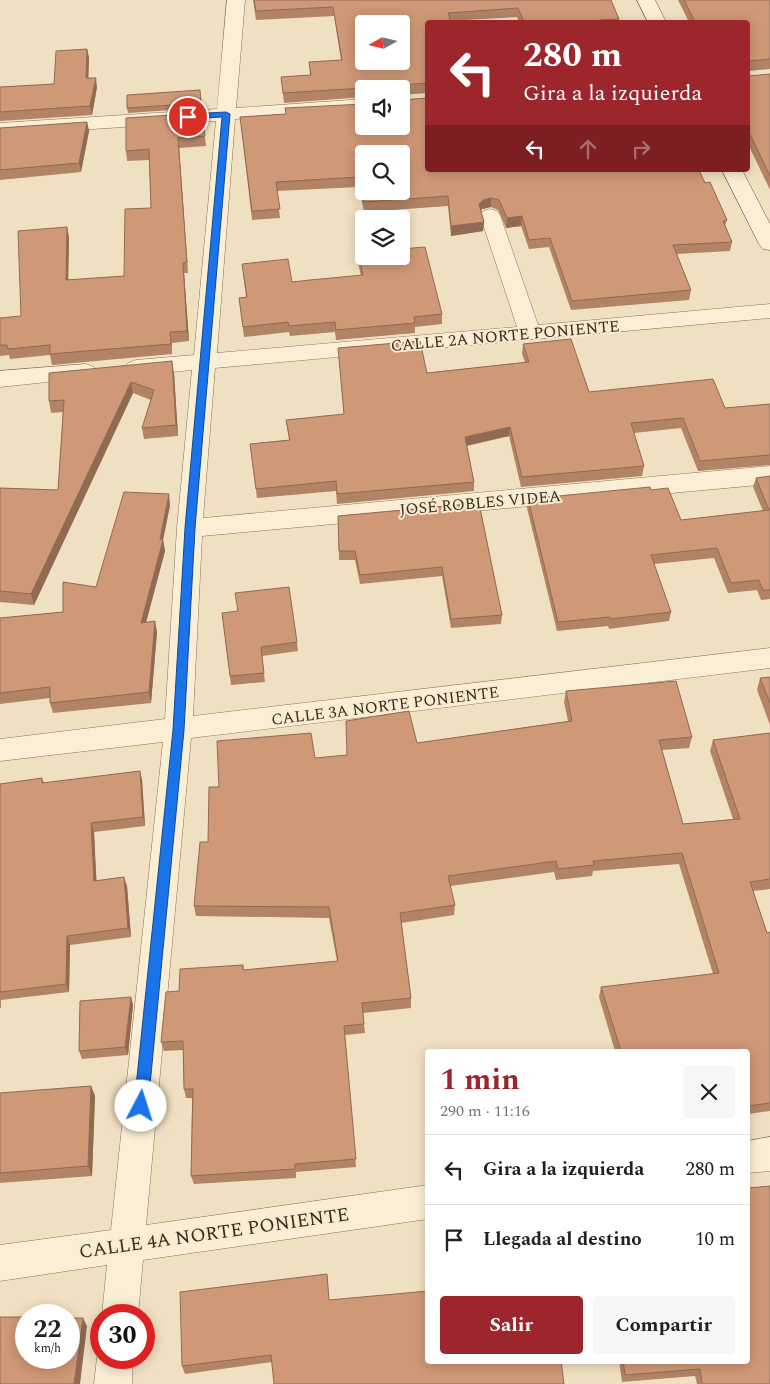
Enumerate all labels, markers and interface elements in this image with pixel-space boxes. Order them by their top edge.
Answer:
north arrow [355,15,410,70]
map controls [355,15,410,265]
text: 280 m [523,29,622,82]
icon: left [440,40,505,105]
text: Gira a la izquierda [523,77,702,110]
button: sound [355,80,410,135]
pin [167,96,209,138]
icon: arrive [174,103,202,131]
icon: left [521,135,549,163]
icon: ahead [574,135,602,163]
icon: right [627,135,655,163]
button: search [355,145,410,200]
button: layers [355,210,410,265]
street label: CALLE 2A NORTE PONIENTE [390,314,620,358]
street label: JOSÉ ROBLES VIDEA [398,484,562,522]
street label: CALLE 3A NORTE PONIENTE [270,680,500,732]
text: 1 min [440,1057,520,1103]
button: close [683,1066,735,1118]
position arrow [114,1079,166,1131]
text: 290 m · 11:16 [440,1099,530,1123]
text: Gira a la izquierda [483,1155,644,1184]
text: 280 m [685,1155,735,1184]
icon: left [440,1156,468,1184]
street label: CALLE 4A NORTE PONIENTE [77,1200,351,1267]
text: Llegada al destino [483,1225,642,1254]
text: 10 m [695,1225,735,1254]
icon: arrive [440,1226,468,1254]
button: Salir [440,1296,583,1354]
button: Compartir [593,1296,735,1354]
speed limit sign: 30 [90,1304,155,1369]
text: 22 [33,1311,62,1349]
text: km/h [34,1339,61,1358]

